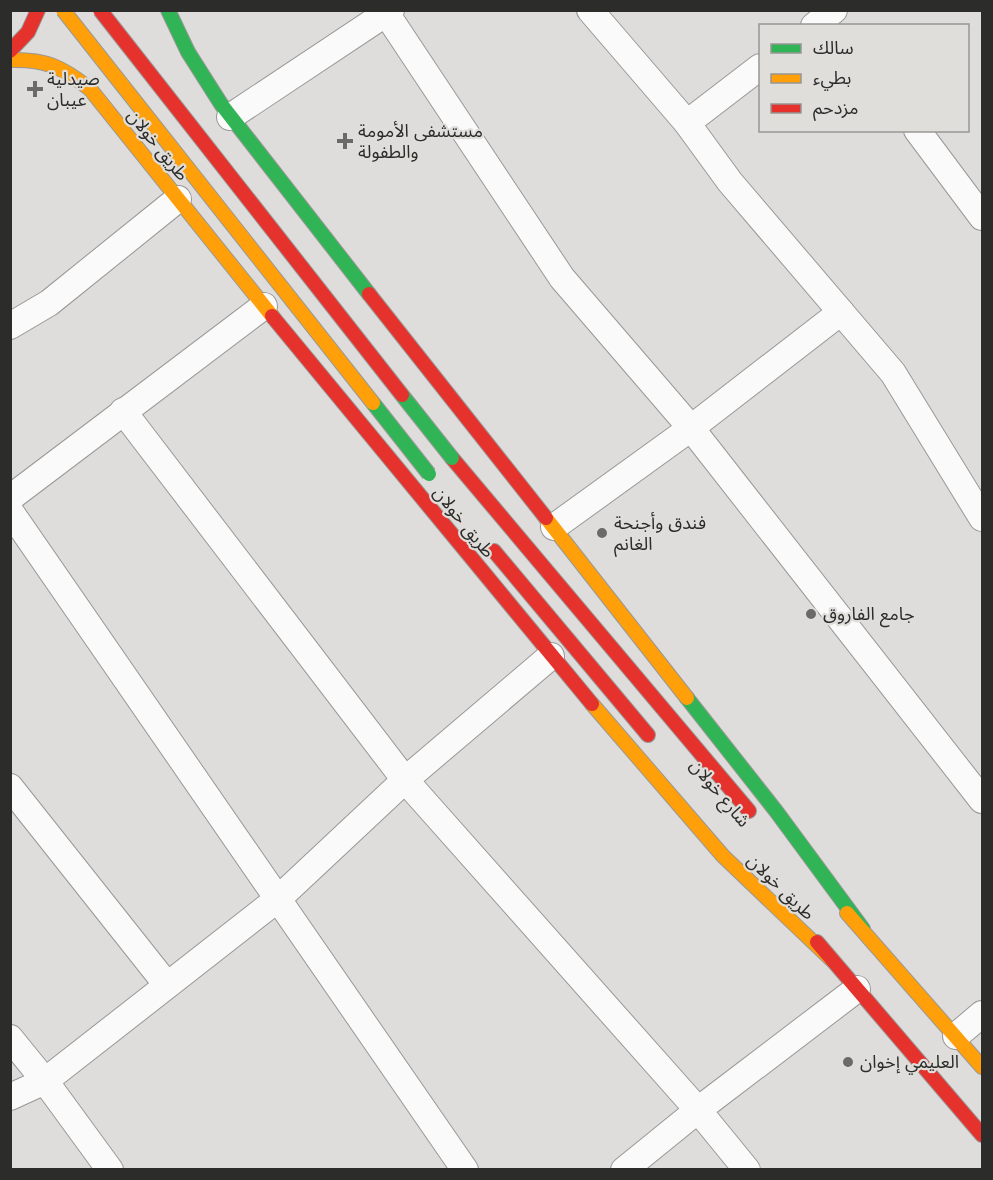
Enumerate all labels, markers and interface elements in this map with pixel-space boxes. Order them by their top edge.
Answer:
legend [759,24,969,132]
text: سالك [813,38,854,58]
text: بطيء [813,68,851,91]
place label: صيدلية عيبان [47,69,100,111]
marker: صيدلية عيبان [28,82,42,96]
text: مزدحم [813,98,858,121]
street label: طريق خولان [123,105,193,185]
place label: مستشفى الأمومة والطفولة [358,121,483,163]
marker: مستشفى الأمومة والطفولة [336,132,354,150]
street label: طريق خولان [429,482,499,562]
place label: فندق وأجنحة الغانم [614,512,706,557]
marker: فندق وأجنحة الغانم [595,526,609,540]
place label: جامع الفاروق [823,604,915,628]
marker: جامع الفاروق [804,607,818,621]
street label: شارع خولان [683,755,754,833]
street label: طريق خولان [743,850,819,925]
place label: العليمي إخوان [860,1052,959,1075]
marker: العليمي إخوان [841,1055,855,1069]

